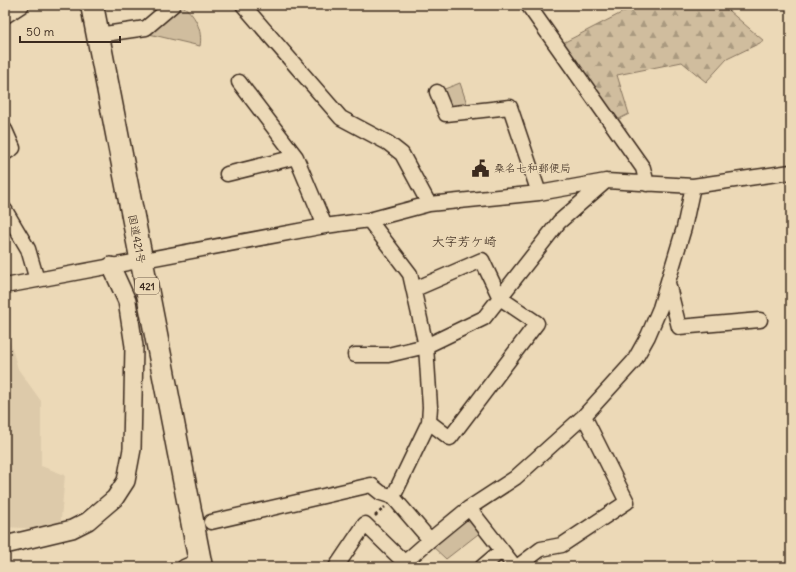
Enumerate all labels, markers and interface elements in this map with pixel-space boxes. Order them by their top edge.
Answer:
scale bar [20,18,120,44]
text: 50 m [26,24,55,39]
public building icon: 桑名七和郵便局 [471,158,491,178]
place label: 桑名七和郵便局 [494,161,571,175]
street label: 国道421号 [125,213,149,265]
district label: 大字芳ケ崎 [431,233,497,250]
road number: 421 [135,278,159,294]

